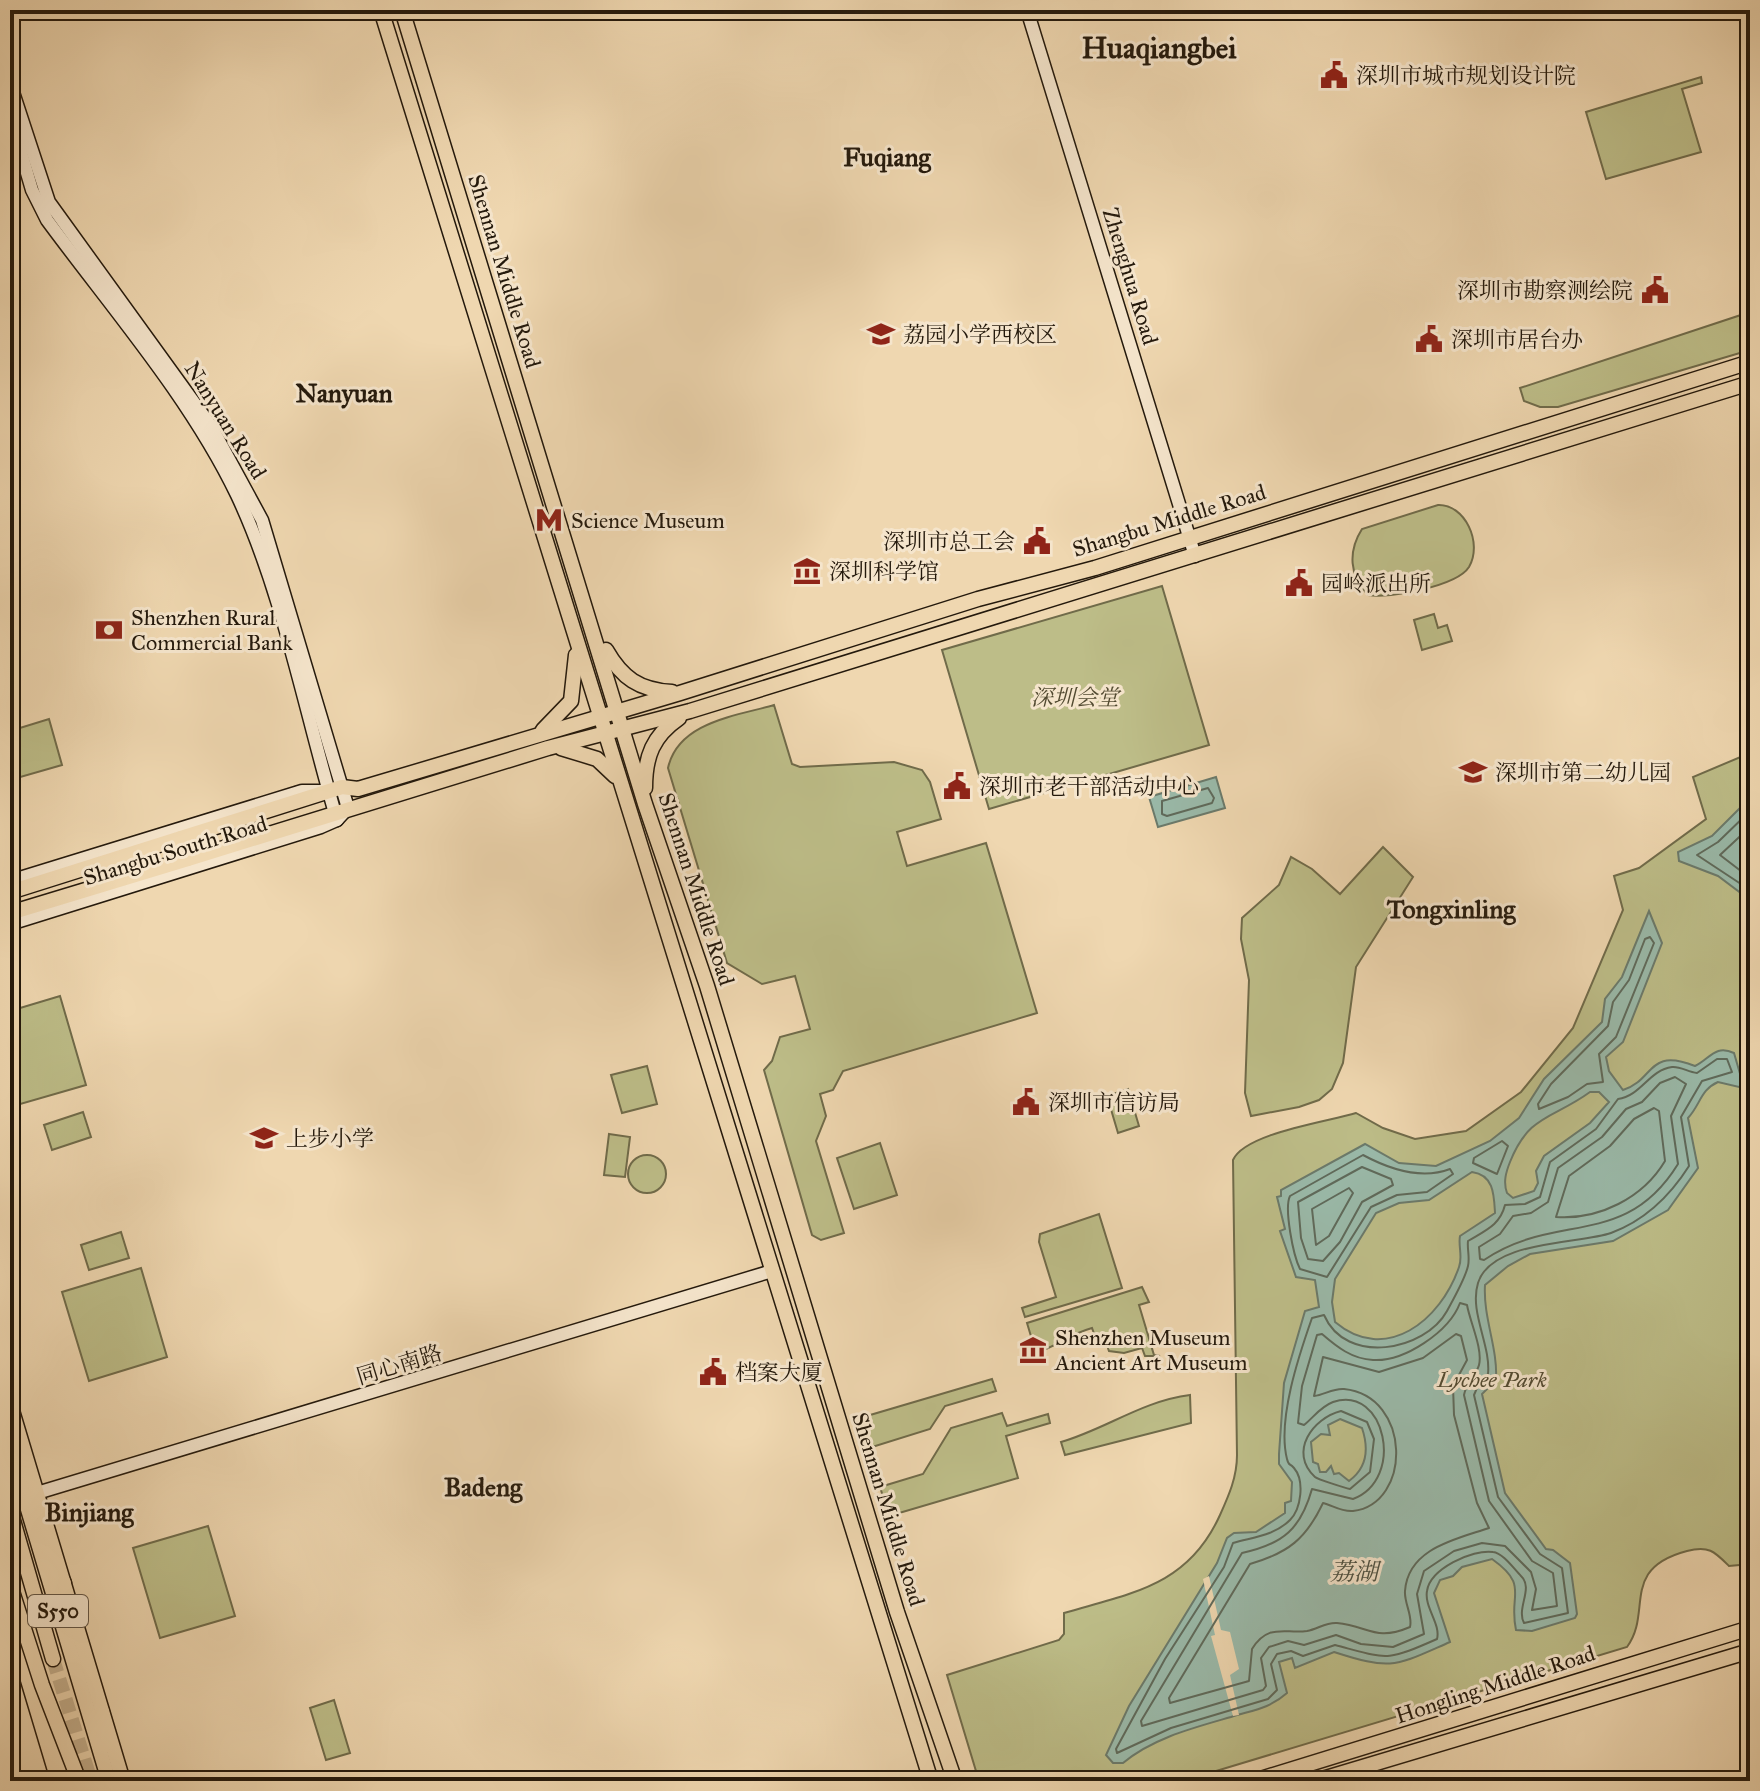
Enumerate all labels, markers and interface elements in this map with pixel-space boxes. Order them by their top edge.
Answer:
district label: Huaqiangbei [1081,30,1237,66]
public building icon: 深圳市城市规划设计院 [1319,60,1349,90]
place label: 深圳市城市规划设计院 [1356,62,1576,89]
district label: Fuqiang [843,141,932,174]
street label: Shennan Middle Road [462,171,547,371]
street label: Zhenghua Road [1097,204,1164,348]
public building icon: 深圳市勘察测绘院 [1640,275,1670,305]
place label: 深圳市勘察测绘院 [1457,277,1633,304]
school or university icon: 荔园小学西校区 [866,319,896,349]
place label: 荔园小学西校区 [903,321,1057,348]
public building icon: 深圳市居台办 [1414,324,1444,354]
place label: 深圳市居台办 [1451,326,1583,353]
street label: Nanyuan Road [179,356,272,484]
district label: Nanyuan [295,377,393,409]
street label: Shangbu Middle Road [1069,478,1269,563]
metro station icon: Science Museum [534,505,564,535]
place label: Science Museum [571,507,725,534]
public building icon: 深圳市总工会 [1022,526,1052,556]
place label: 深圳市总工会 [883,528,1015,555]
museum icon: 深圳科学馆 [792,556,822,586]
place label: 深圳科学馆 [829,558,939,585]
public building icon: 园岭派出所 [1284,568,1314,598]
place label: 园岭派出所 [1321,570,1431,597]
place label: Shenzhen Rural Commercial Bank [131,604,293,656]
bank icon: Shenzhen Rural Commercial Bank [94,615,124,645]
park label: 深圳会堂 [1031,684,1122,711]
school or university icon: 深圳市第二幼儿园 [1458,757,1488,787]
place label: 深圳市第二幼儿园 [1495,759,1671,786]
public building icon: 深圳市老干部活动中心 [942,771,972,801]
place label: 深圳市老干部活动中心 [979,773,1199,800]
street label: Shennan Middle Road [653,789,740,989]
street label: Shangbu South Road [80,810,270,891]
district label: Tongxinling [1386,893,1516,926]
public building icon: 深圳市信访局 [1011,1087,1041,1117]
place label: 深圳市信访局 [1048,1089,1180,1116]
school or university icon: 上步小学 [249,1123,279,1153]
place label: 上步小学 [286,1125,374,1152]
place label: Shenzhen Museum Ancient Art Museum [1054,1324,1248,1376]
museum icon: Shenzhen Museum Ancient Art Museum [1018,1335,1048,1365]
street label: 同心南路 [353,1339,445,1390]
public building icon: 档案大厦 [698,1357,728,1387]
place label: 档案大厦 [735,1359,823,1386]
park label: Lychee Park [1436,1366,1547,1393]
street label: Shennan Middle Road [846,1409,931,1609]
district label: Badeng [444,1471,523,1504]
district label: Binjiang [45,1496,134,1529]
water label: 荔湖 [1330,1557,1382,1587]
road number: S550 [28,1595,88,1627]
street label: Hongling Middle Road [1392,1639,1598,1730]

